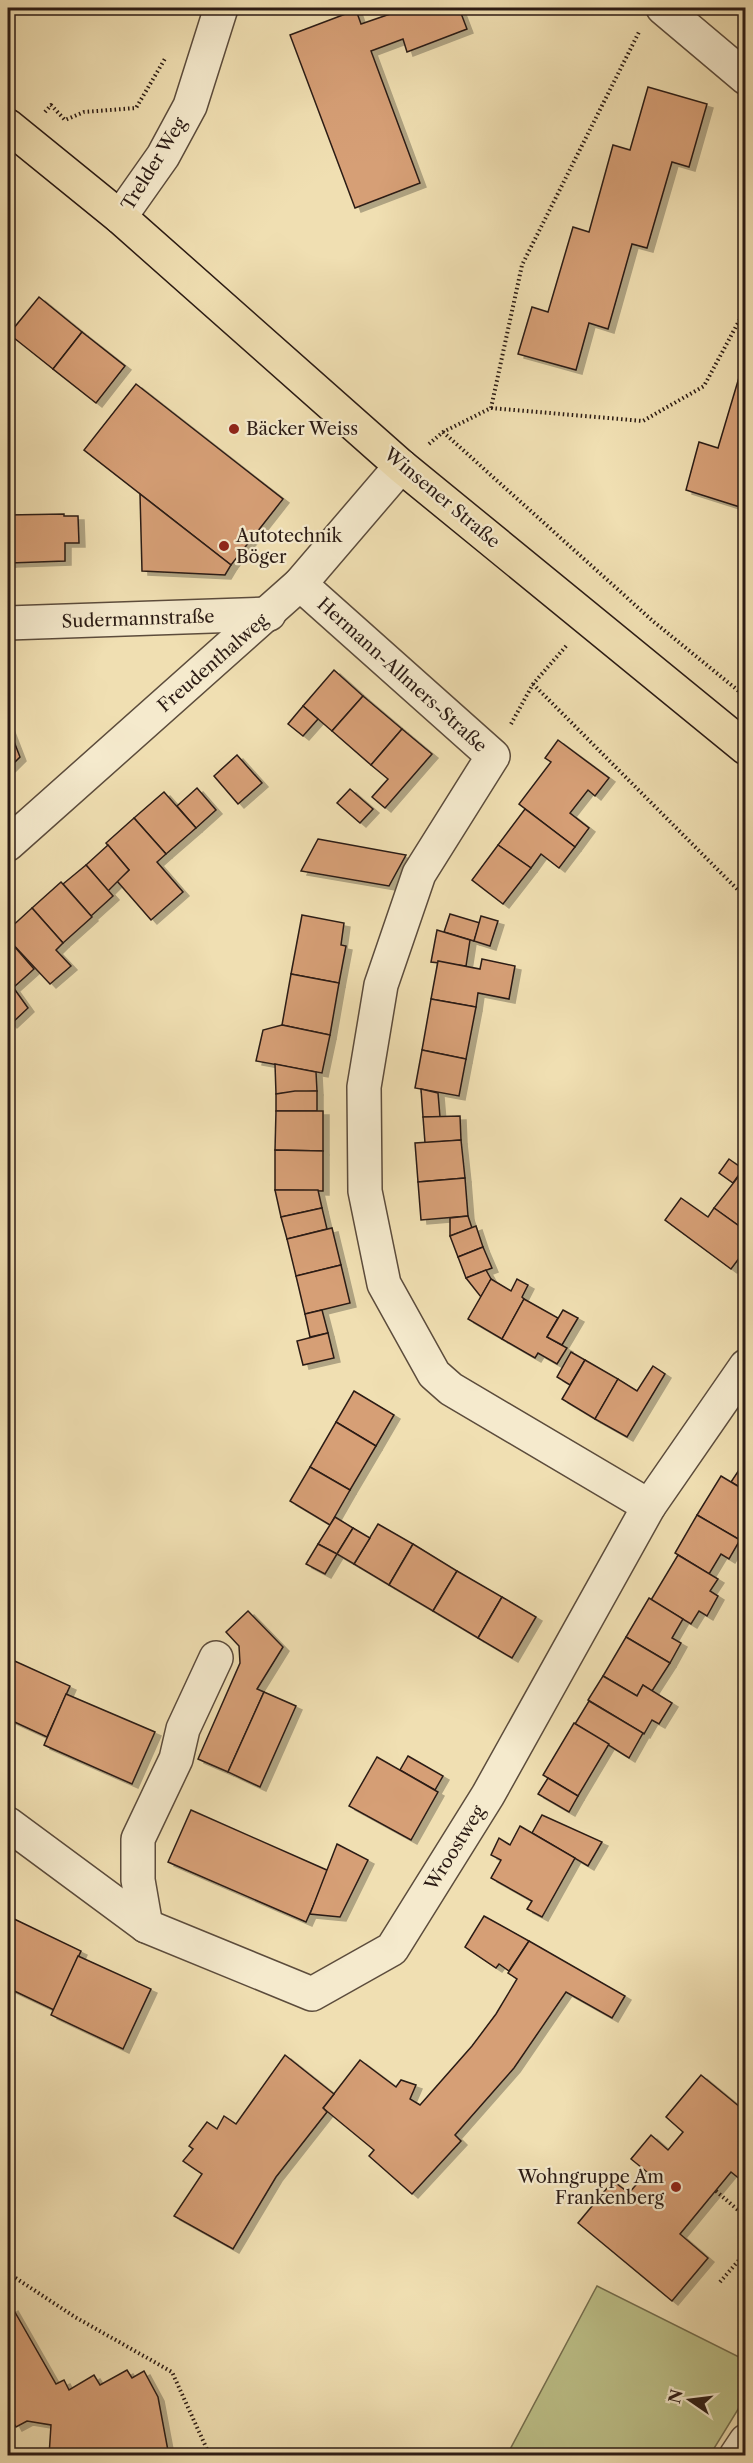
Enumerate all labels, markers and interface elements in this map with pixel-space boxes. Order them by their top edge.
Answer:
street label: Trelder Weg [117,113,191,214]
place label: Bäcker Weiss [246,418,358,440]
marker: Bäcker Weiss [227,422,241,436]
street label: Winsener Straße [379,442,504,553]
place label: Autotechnik Böger [235,525,343,568]
marker: Autotechnik Böger [217,539,231,553]
street label: Hermann-Allmers-Straße [313,593,491,757]
street label: Sudermannstraße [61,605,215,633]
street label: Freudenthalweg [153,609,273,717]
street label: Wroostweg [420,1801,490,1895]
place label: Wohngruppe Am Frankenberg [517,2166,664,2209]
marker: Wohngruppe Am Frankenberg [669,2180,683,2194]
north arrow [660,2370,720,2430]
text: N [664,2387,687,2406]

